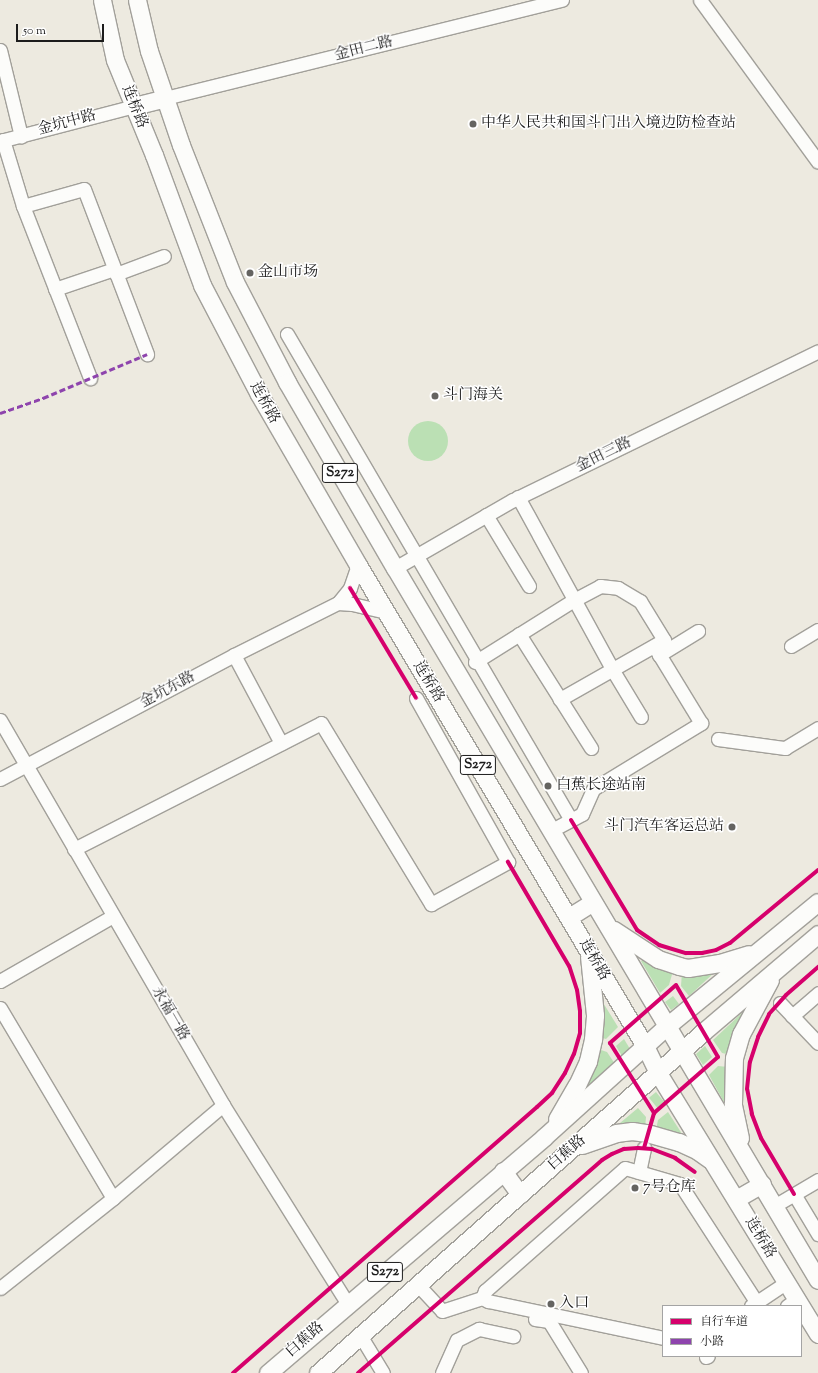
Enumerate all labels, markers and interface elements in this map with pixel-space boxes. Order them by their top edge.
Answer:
scale bar [18,16,106,42]
text: 50 m [23,22,46,40]
street label: 金田二路 [333,33,395,65]
street label: 连桥路 [117,83,151,131]
street label: 金坑中路 [36,107,98,139]
place label: 中华人民共和国斗门出入境边防检查站 [481,115,736,133]
marker: 中华人民共和国斗门出入境边防检查站 [468,119,478,129]
place label: 金山市场 [258,264,318,282]
marker: 金山市场 [245,268,255,278]
street label: 连桥路 [245,379,283,427]
place label: 斗门海关 [443,387,503,405]
marker: 斗门海关 [430,391,440,401]
street label: 金田三路 [573,434,635,476]
road number: S272 [321,461,359,485]
street label: 连桥路 [409,658,447,706]
street label: 金坑东路 [137,668,199,712]
road number: S272 [459,753,497,777]
place label: 白蕉长途站南 [556,777,646,795]
marker: 白蕉长途站南 [543,781,553,791]
place label: 斗门汽车客运总站 [604,818,724,836]
marker: 斗门汽车客运总站 [727,822,737,832]
street label: 连桥路 [575,936,613,984]
street label: 永福一路 [147,984,193,1044]
street label: 白蕉路 [544,1131,590,1175]
place label: 7号仓库 [643,1179,696,1197]
marker: 7号仓库 [630,1183,640,1193]
street label: 连桥路 [741,1214,779,1262]
road number: S272 [366,1260,404,1284]
place label: 入口 [559,1295,589,1313]
marker: 入口 [546,1299,556,1309]
legend [662,1305,802,1357]
text: 自行车道 [700,1313,748,1331]
street label: 白蕉路 [282,1318,328,1362]
text: 小路 [700,1333,724,1351]

